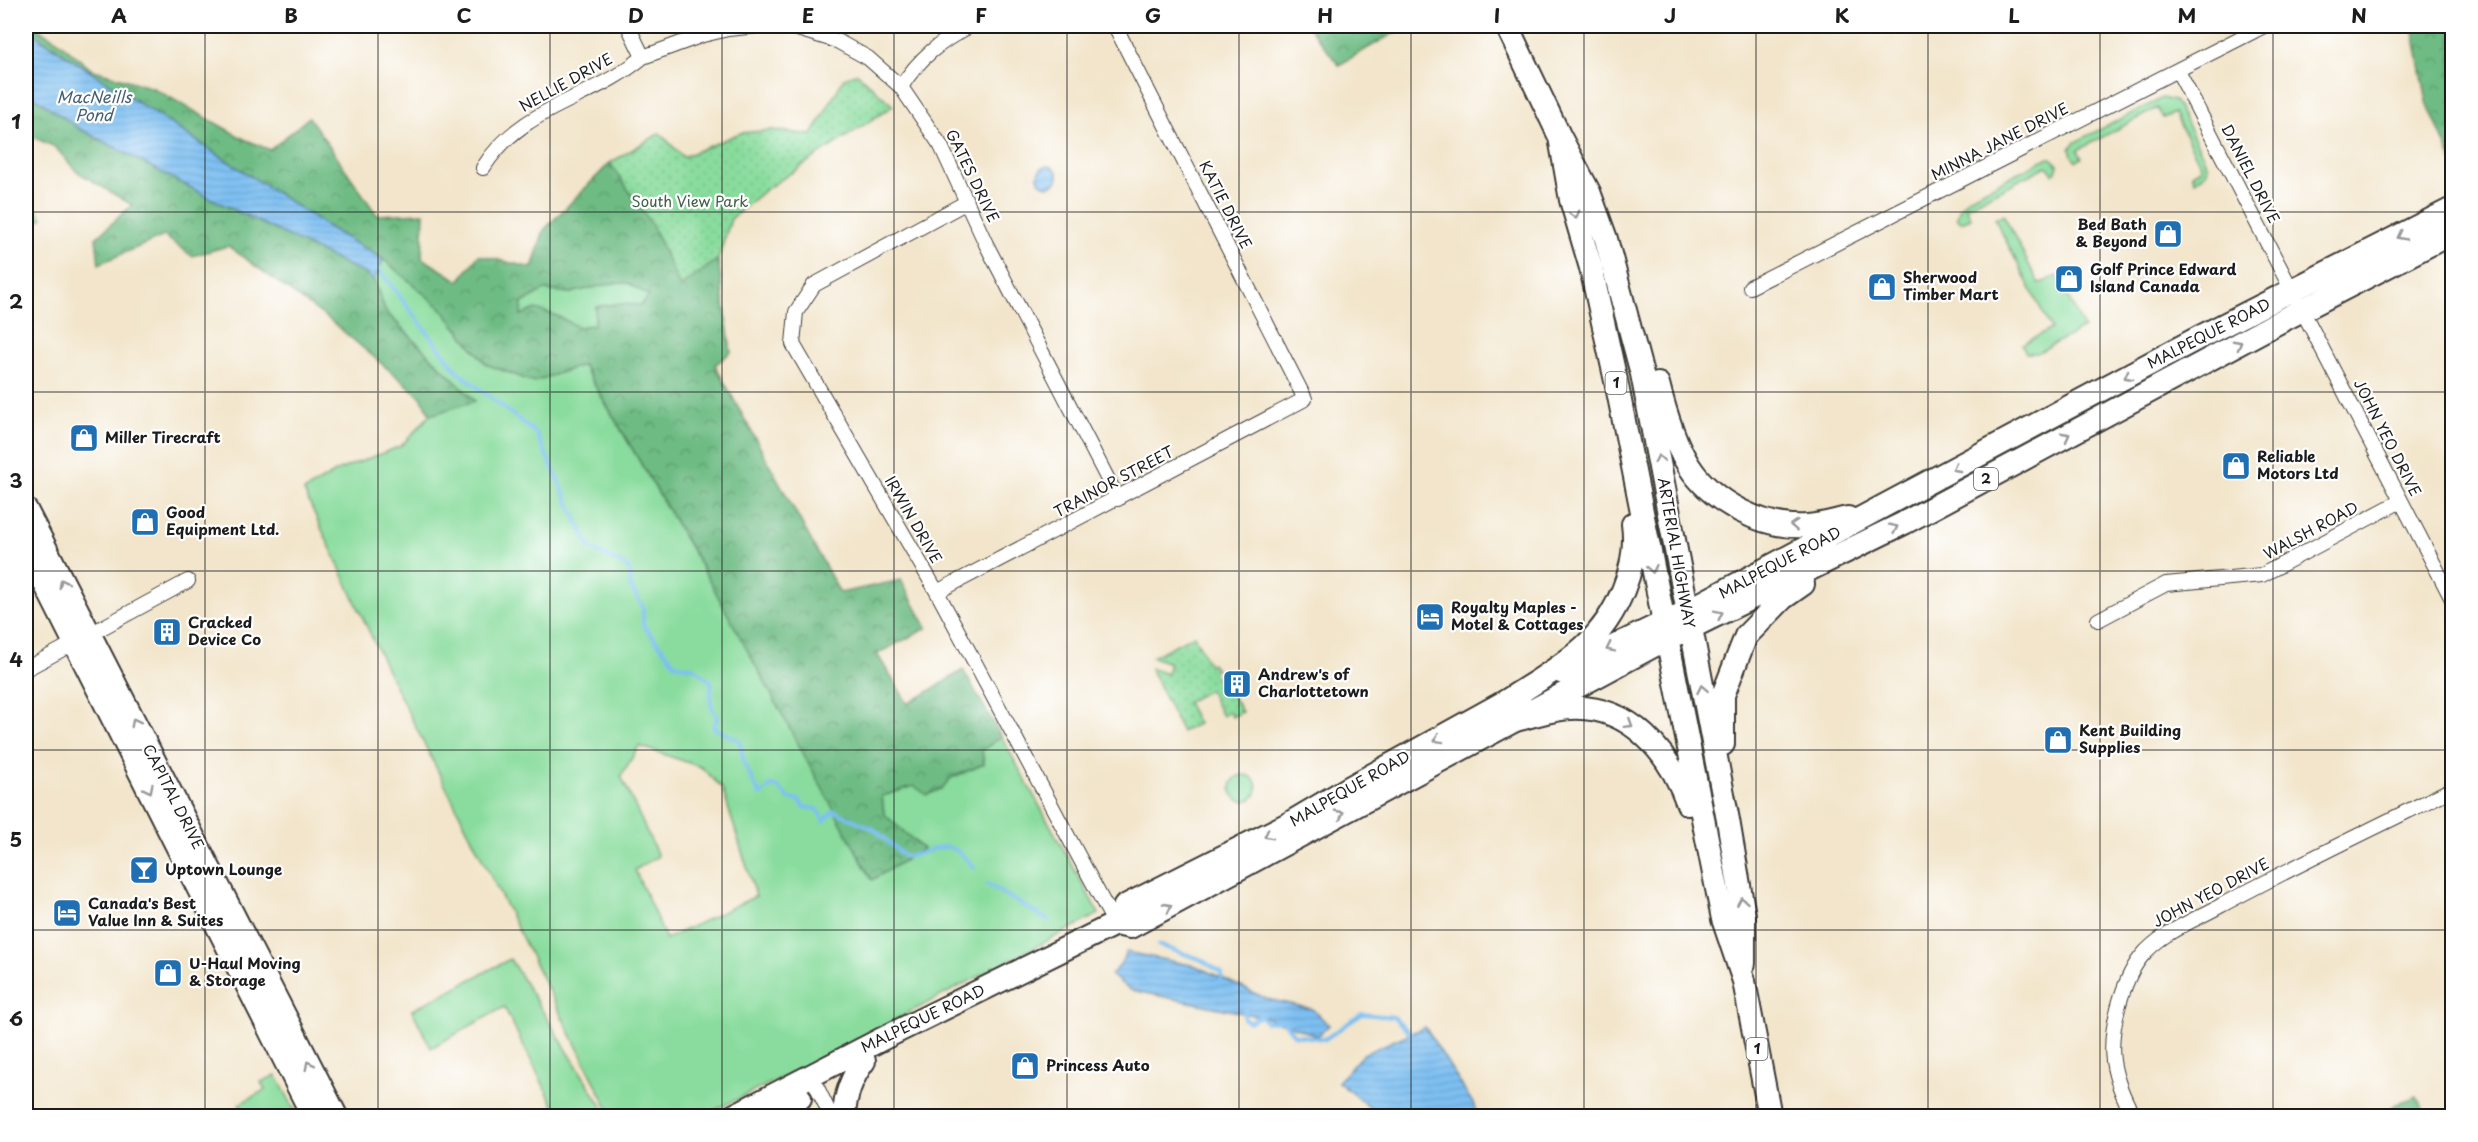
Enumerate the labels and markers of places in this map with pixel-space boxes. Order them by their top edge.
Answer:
place label: Bed Bath & Beyond [2076,212,2147,252]
shop icon: Bed Bath & Beyond [2152,218,2184,250]
place label: Golf Prince Edward Island Canada [2090,257,2237,297]
shop icon: Golf Prince Edward Island Canada [2053,263,2085,295]
place label: Sherwood Timber Mart [1903,265,1999,305]
shop icon: Sherwood Timber Mart [1866,271,1898,303]
shop icon: Miller Tirecraft [68,422,100,454]
place label: Miller Tirecraft [105,425,221,448]
place label: Reliable Motors Ltd [2257,444,2339,484]
shop icon: Reliable Motors Ltd [2220,450,2252,482]
place label: Good Equipment Ltd. [166,500,279,540]
shop icon: Good Equipment Ltd. [129,506,161,538]
place label: Royalty Maples - Motel & Cottages [1451,595,1584,635]
hotel icon: Royalty Maples - Motel & Cottages [1414,601,1446,633]
place label: Cracked Device Co [188,610,261,650]
building icon: Cracked Device Co [151,616,183,648]
place label: Andrew's of Charlottetown [1258,662,1369,702]
building icon: Andrew's of Charlottetown [1221,668,1253,700]
place label: Kent Building Supplies [2079,718,2181,758]
shop icon: Kent Building Supplies [2042,724,2074,756]
bar icon: Uptown Lounge [128,854,160,886]
place label: Uptown Lounge [165,857,282,880]
place label: Canada's Best Value Inn & Suites [88,891,223,931]
hotel icon: Canada's Best Value Inn & Suites [51,897,83,929]
place label: U-Haul Moving & Storage [189,951,301,991]
shop icon: U-Haul Moving & Storage [152,957,184,989]
shop icon: Princess Auto [1009,1050,1041,1082]
place label: Princess Auto [1046,1053,1150,1076]

